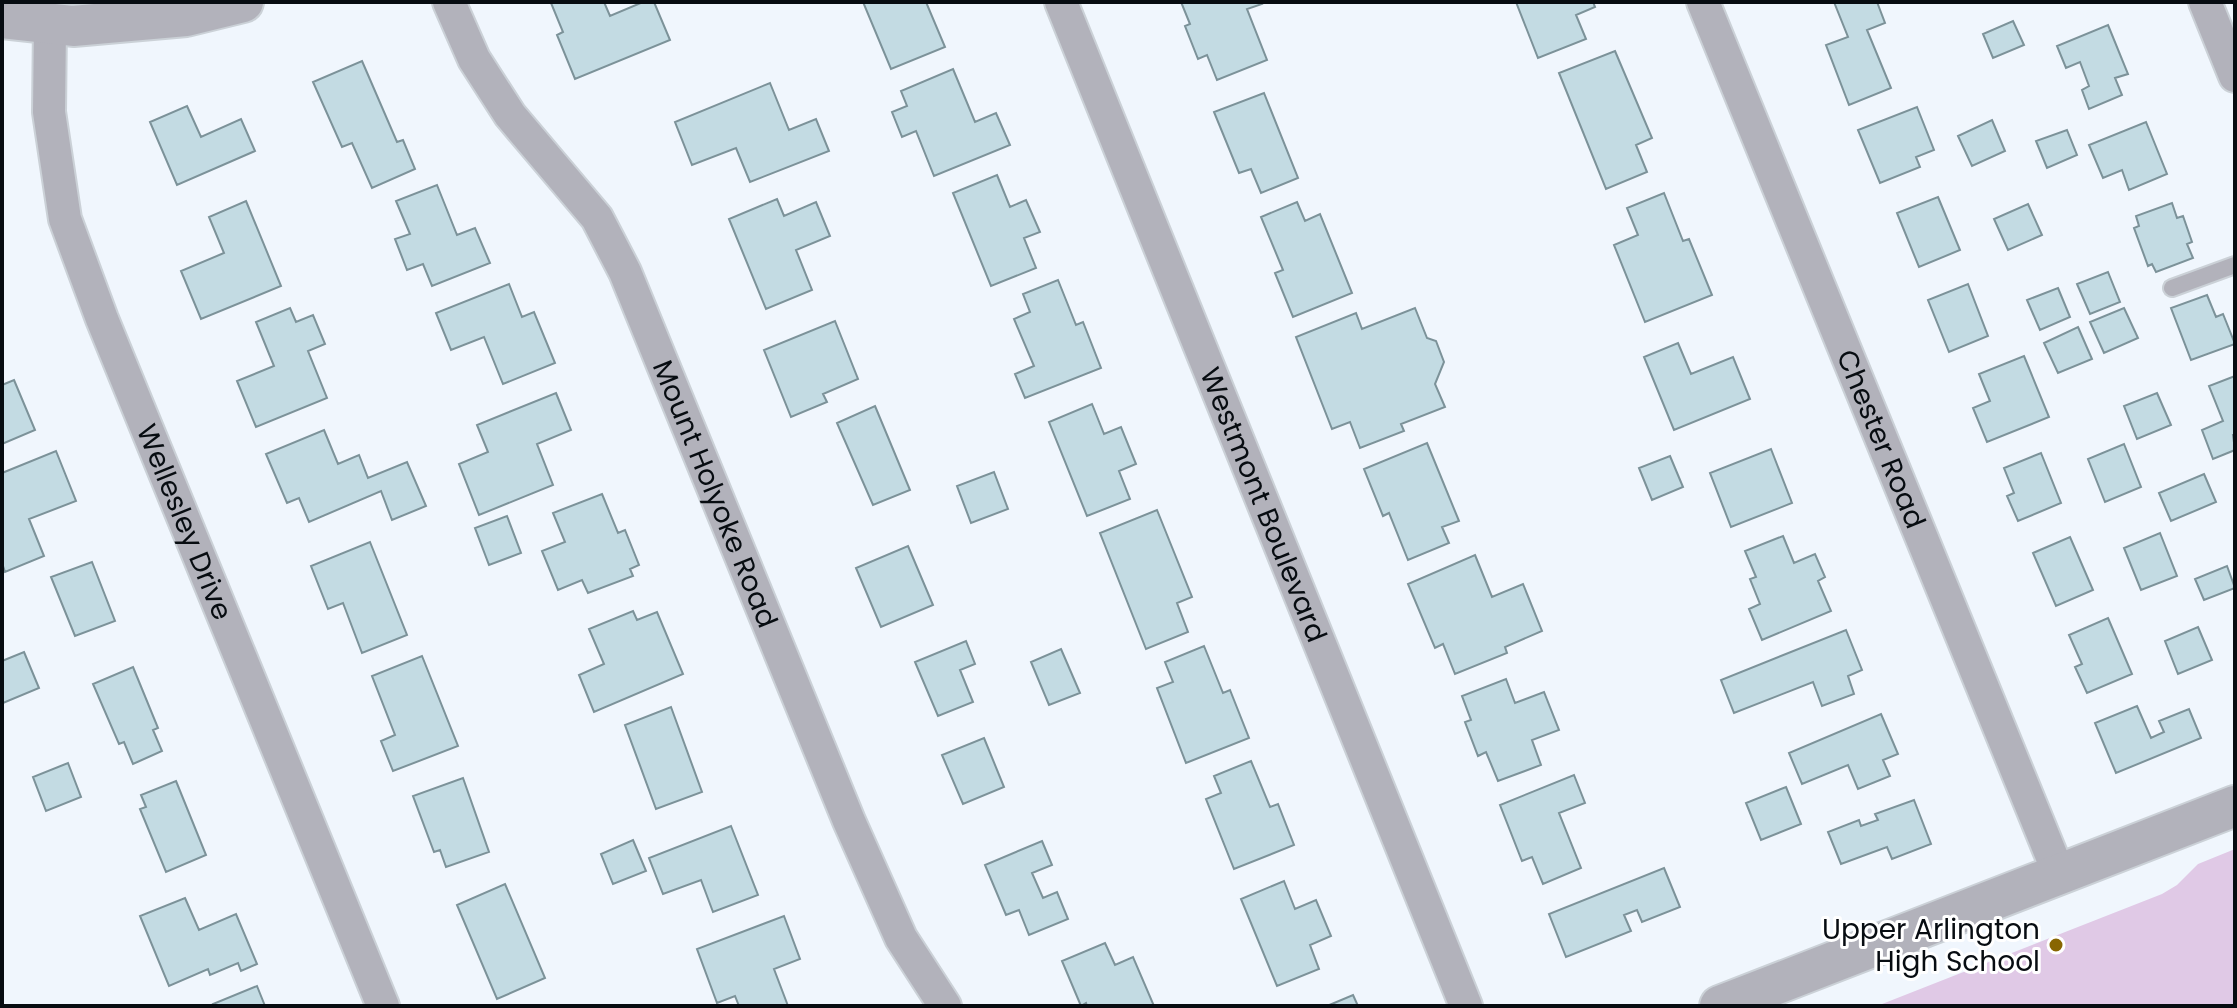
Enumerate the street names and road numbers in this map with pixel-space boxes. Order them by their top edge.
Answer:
street label: Chester Road [1827,344,1935,534]
street label: Mount Holyoke Road [643,354,787,634]
street label: Westmont Boulevard [1190,362,1336,648]
street label: Wellesley Drive [127,418,242,626]

